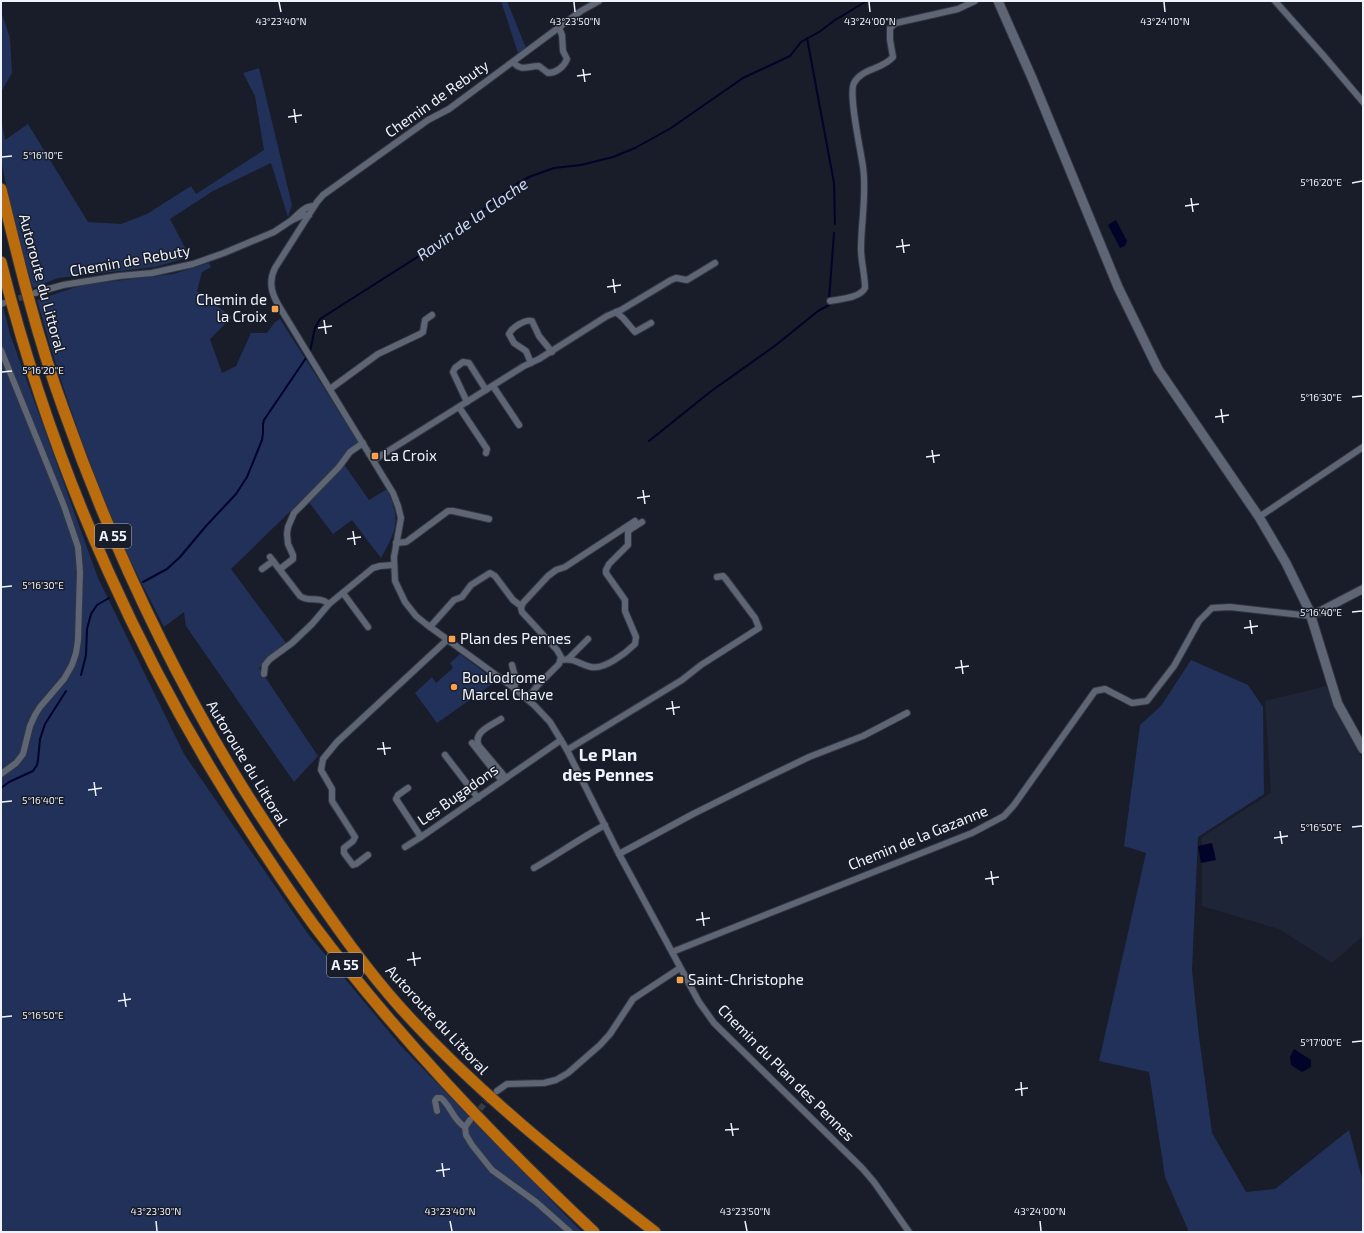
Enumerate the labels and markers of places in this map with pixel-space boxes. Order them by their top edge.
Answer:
place label: Chemin de la Croix [196,290,267,325]
marker: Chemin de la Croix [270,304,280,314]
place label: La Croix [383,446,437,464]
marker: La Croix [370,451,380,461]
place label: Plan des Pennes [460,629,571,647]
marker: Plan des Pennes [447,634,457,644]
place label: Boulodrome Marcel Chave [462,668,553,703]
marker: Boulodrome Marcel Chave [449,682,459,692]
place label: Saint-Christophe [688,970,804,988]
marker: Saint-Christophe [675,975,685,985]

